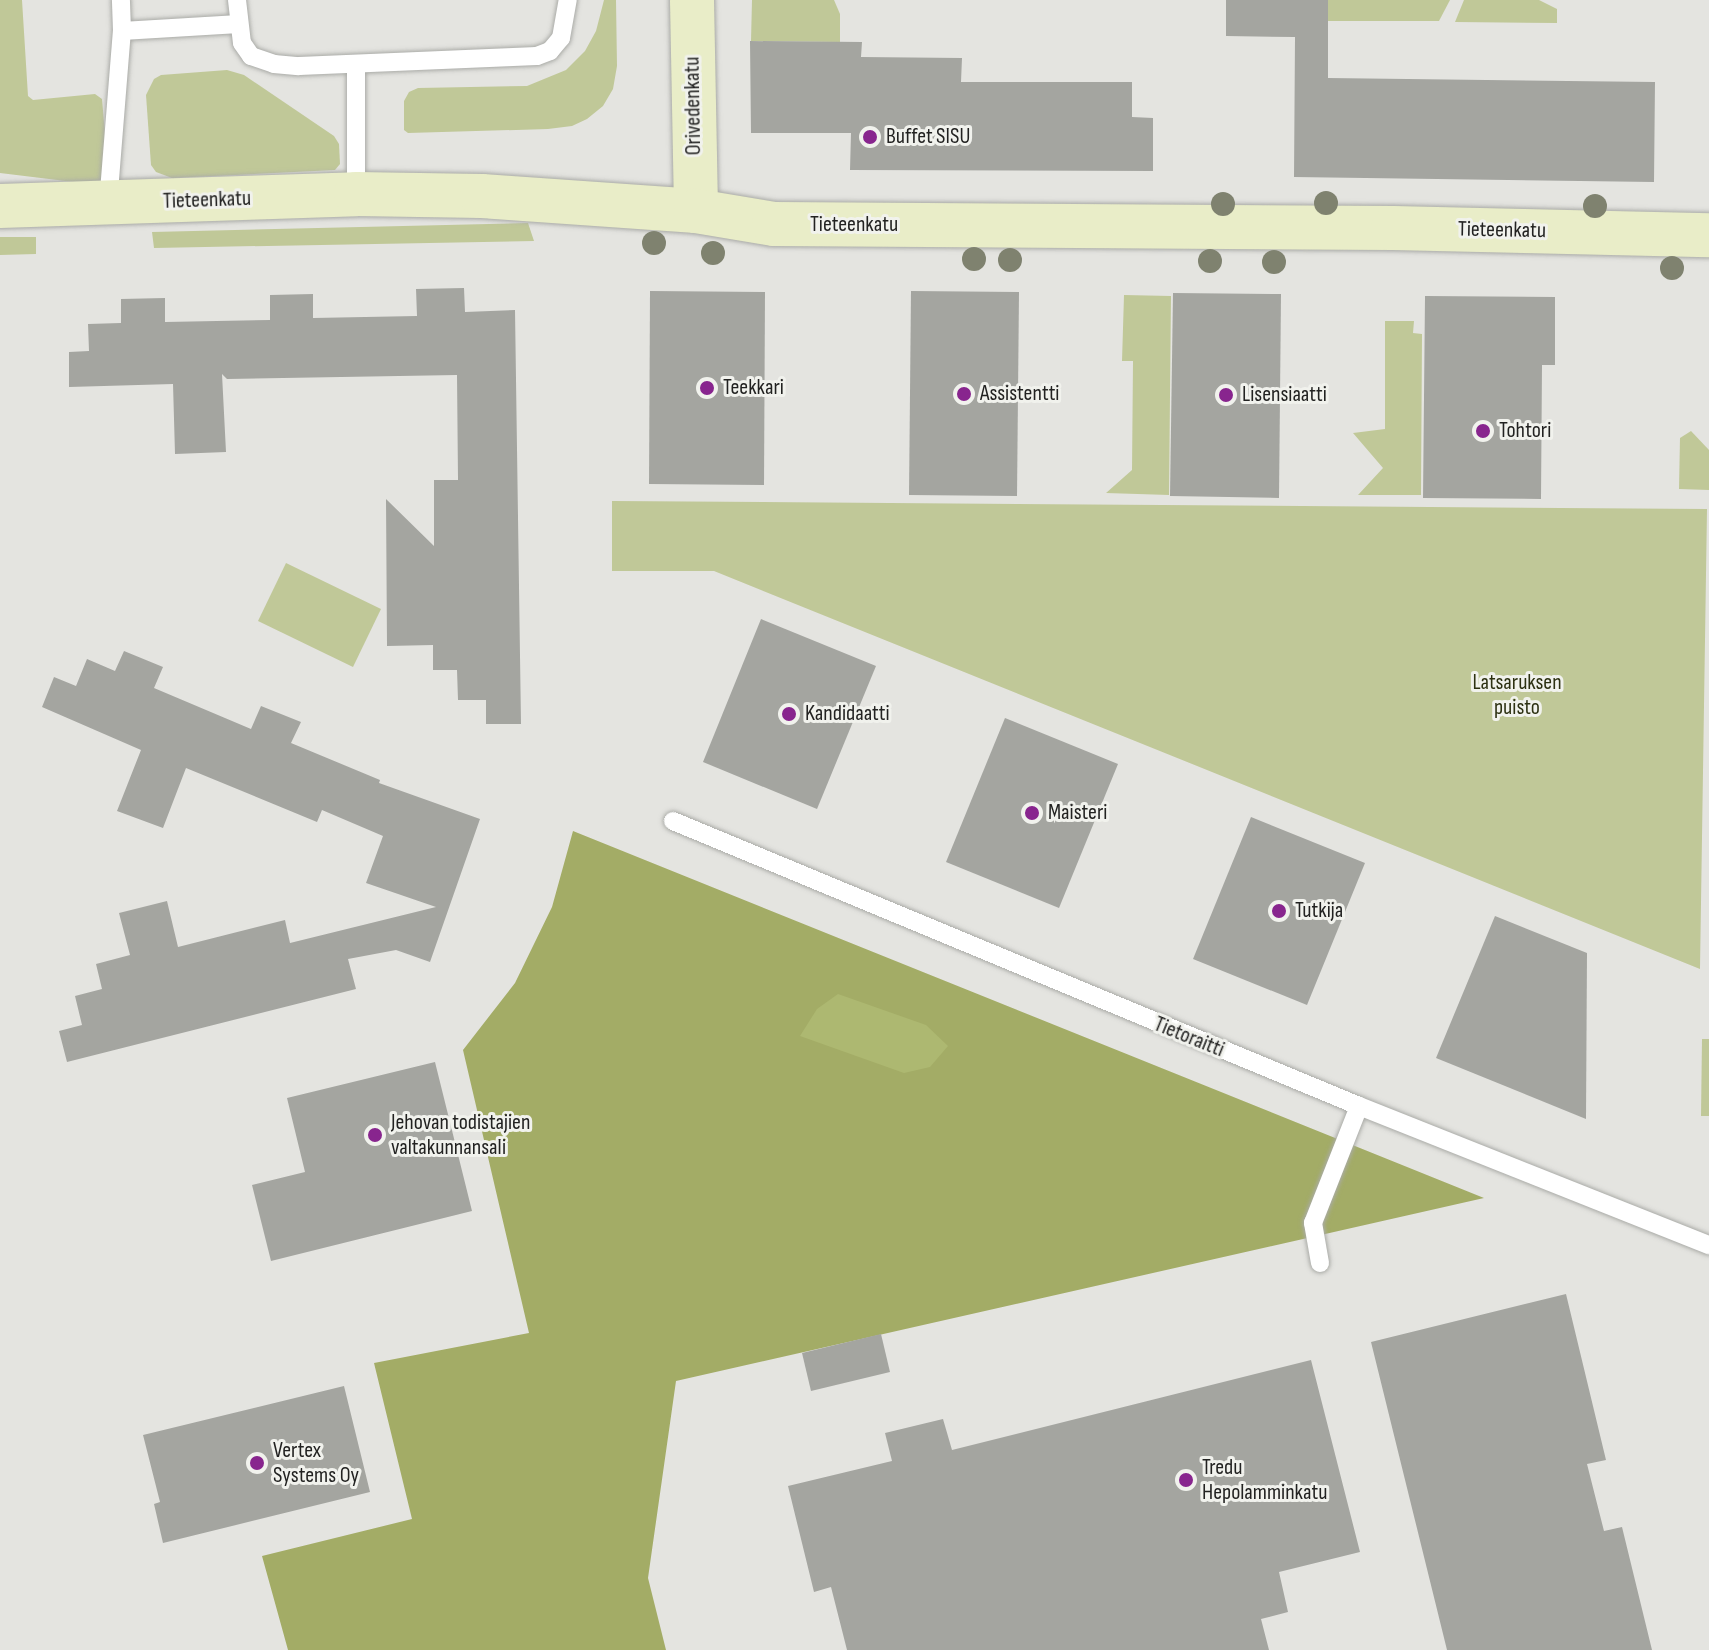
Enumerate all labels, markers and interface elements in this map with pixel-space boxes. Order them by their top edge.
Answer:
street label: Orivedenkatu [679,56,707,156]
place label: Buffet SISU [886,124,970,150]
marker: Buffet SISU [861,128,879,146]
street label: Tieteenkatu [162,185,252,215]
street label: Tieteenkatu [810,212,898,238]
street label: Tieteenkatu [1458,216,1546,244]
place label: Teekkari [723,375,784,401]
marker: Teekkari [698,379,716,397]
place label: Assistentti [980,381,1059,407]
place label: Lisensiaatti [1242,382,1327,408]
marker: Assistentti [955,385,973,403]
marker: Lisensiaatti [1217,386,1235,404]
place label: Tohtori [1499,418,1551,444]
marker: Tohtori [1474,422,1492,440]
park label: Latsaruksen puisto [1472,669,1562,720]
place label: Kandidaatti [805,701,890,727]
marker: Kandidaatti [780,705,798,723]
place label: Maisteri [1048,800,1107,826]
marker: Maisteri [1023,804,1041,822]
place label: Tutkija [1295,898,1343,924]
marker: Tutkija [1270,902,1288,920]
street label: Tietoraitti [1150,1011,1228,1063]
place label: Jehovan todistajien valtakunnansali [391,1109,530,1160]
marker: Jehovan todistajien valtakunnansali [366,1126,384,1144]
place label: Vertex Systems Oy [273,1437,359,1488]
marker: Vertex Systems Oy [248,1454,266,1472]
place label: Tredu Hepolamminkatu [1202,1454,1327,1506]
marker: Tredu Hepolamminkatu [1177,1471,1195,1489]

